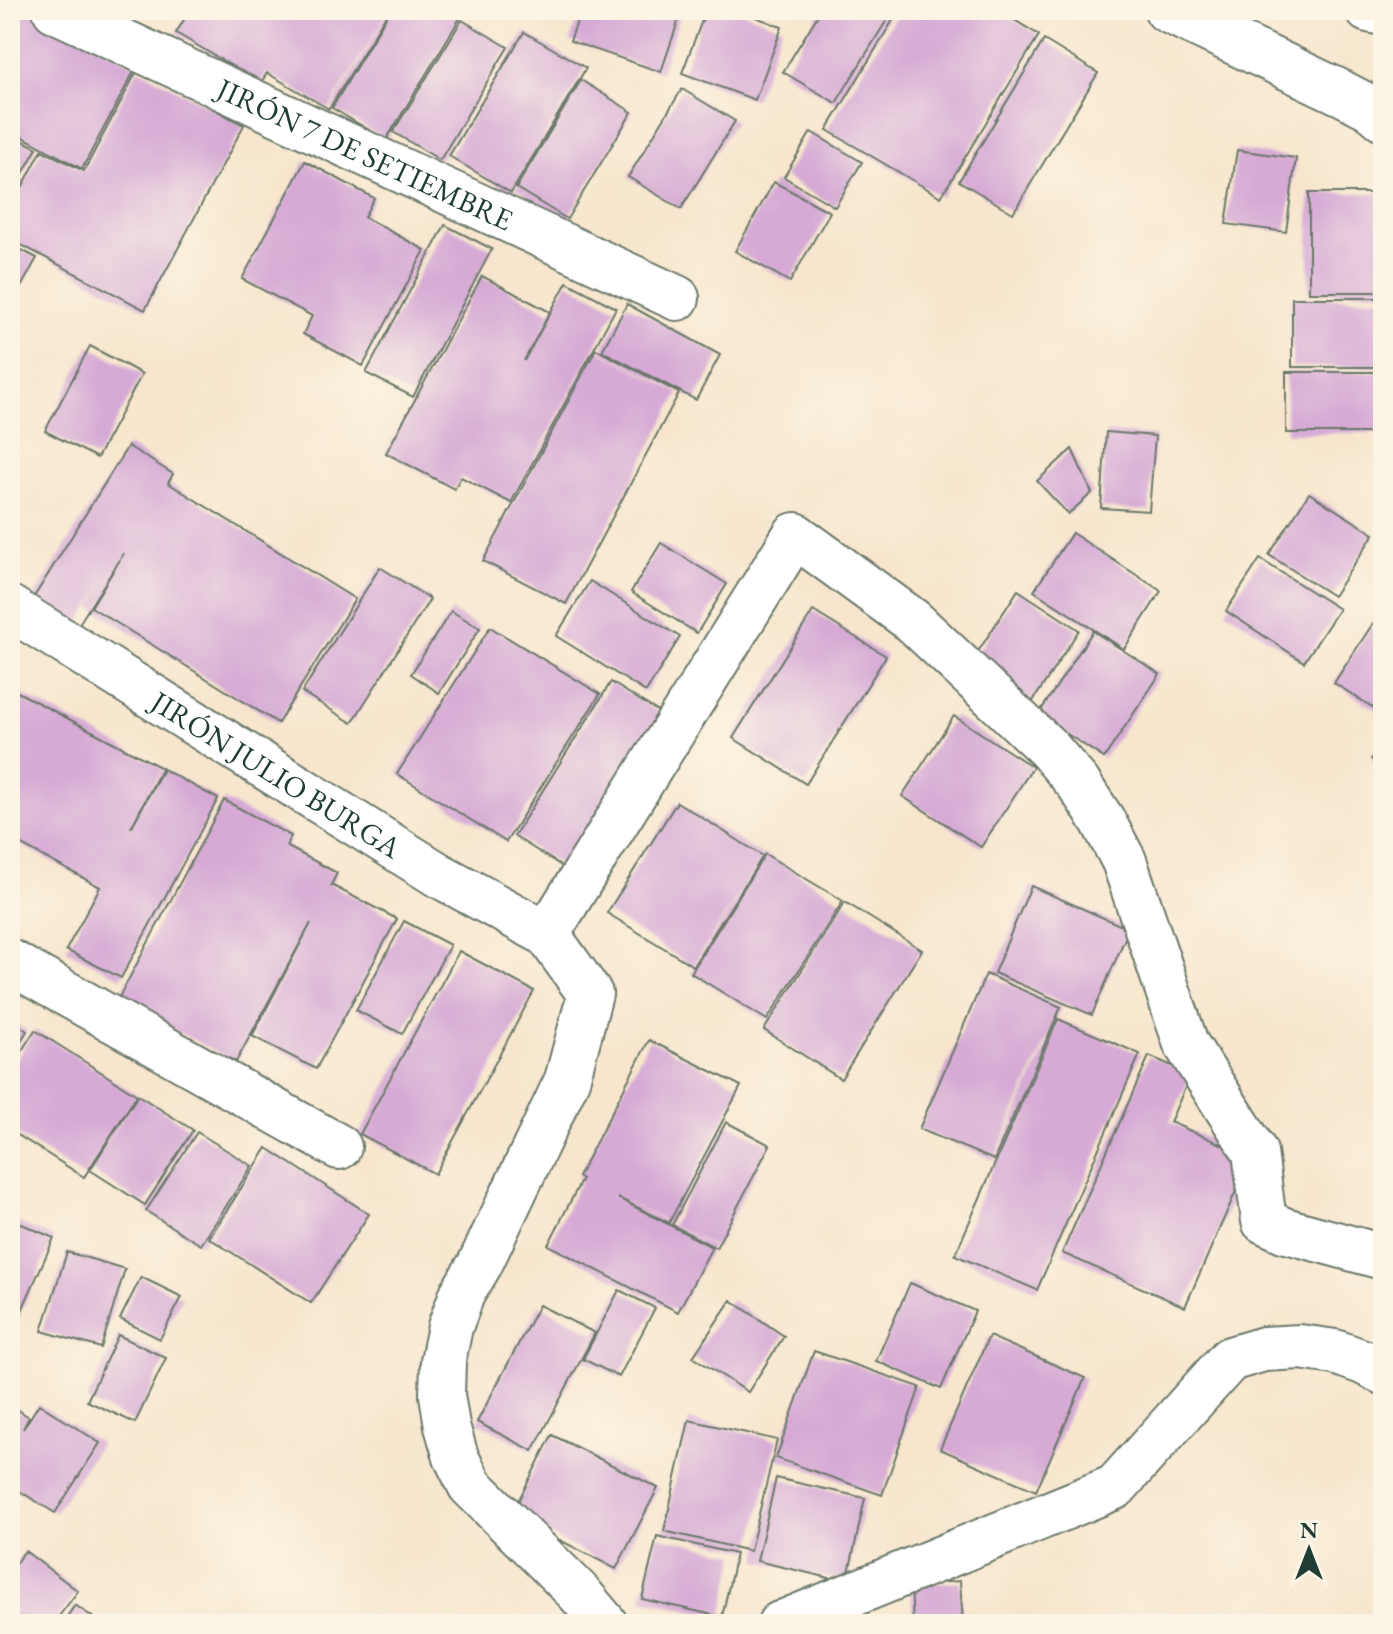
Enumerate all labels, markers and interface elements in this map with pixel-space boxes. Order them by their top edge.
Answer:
street label: JIRÓN 7 DE SETIEMBRE [209,67,519,239]
street label: JIRÓN JULIO BURGA [142,680,409,867]
north arrow [1269,1510,1349,1590]
text: N [1300,1516,1318,1545]

